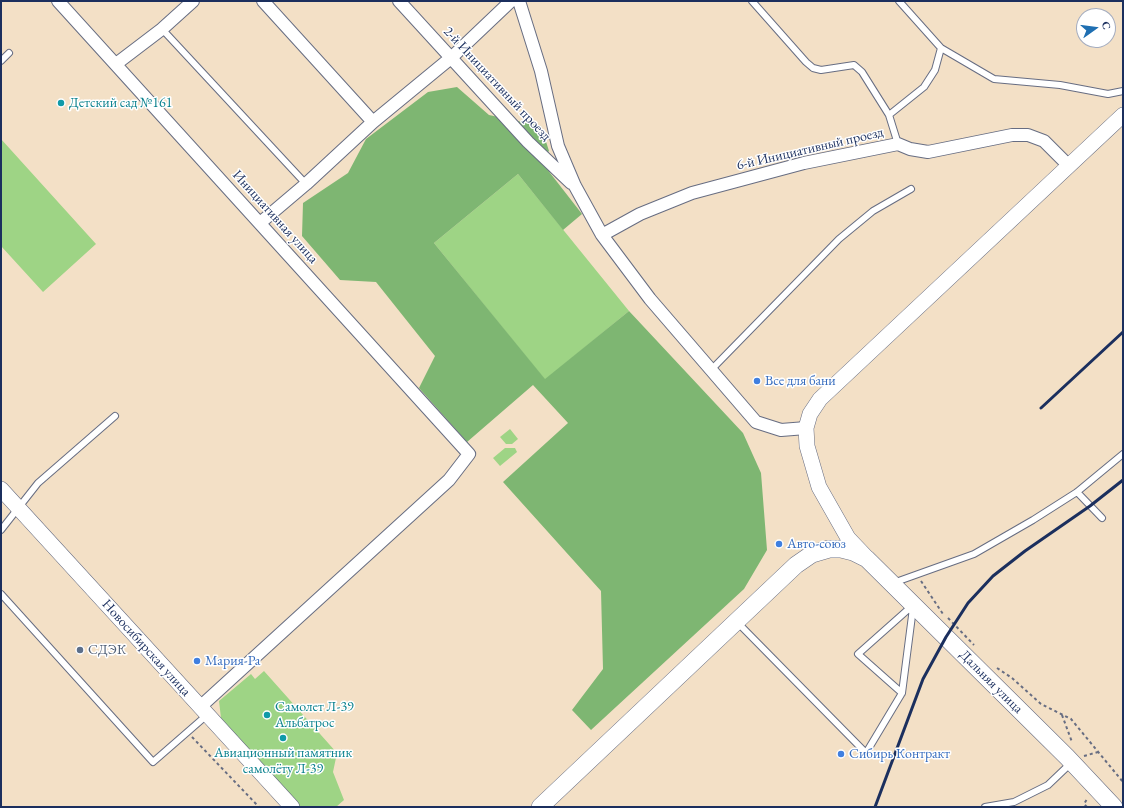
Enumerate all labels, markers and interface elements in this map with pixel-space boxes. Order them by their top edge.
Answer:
north arrow [1076,8,1116,48]
text: С [1099,20,1114,31]
street label: 2-й Инициативный проезд [440,23,554,145]
place label: Детский сад №161 [69,95,172,111]
marker: Детский сад №161 [56,98,66,108]
street label: 6-й Инициативный проезд [735,124,885,174]
street label: Инициативная улица [229,167,321,267]
place label: Все для бани [765,373,836,389]
marker: Все для бани [752,376,762,386]
place label: Авто-союз [787,536,846,552]
marker: Авто-союз [774,539,784,549]
street label: Новосибирская улица [98,596,194,700]
place label: СДЭК [88,642,126,658]
marker: СДЭК [75,645,85,655]
street label: Дальняя улица [956,647,1026,717]
place label: Мария-Ра [205,653,260,669]
marker: Мария-Ра [192,656,202,666]
place label: Самолет Л-39 Альбатрос [275,699,354,732]
marker: Самолет Л-39 Альбатрос [262,710,272,720]
marker: Авиационный памятник самолёту Л-39 [278,733,288,743]
place label: Авиационный памятник самолёту Л-39 [214,745,352,778]
place label: Сибирь Контракт [849,746,950,762]
marker: Сибирь Контракт [836,749,846,759]

